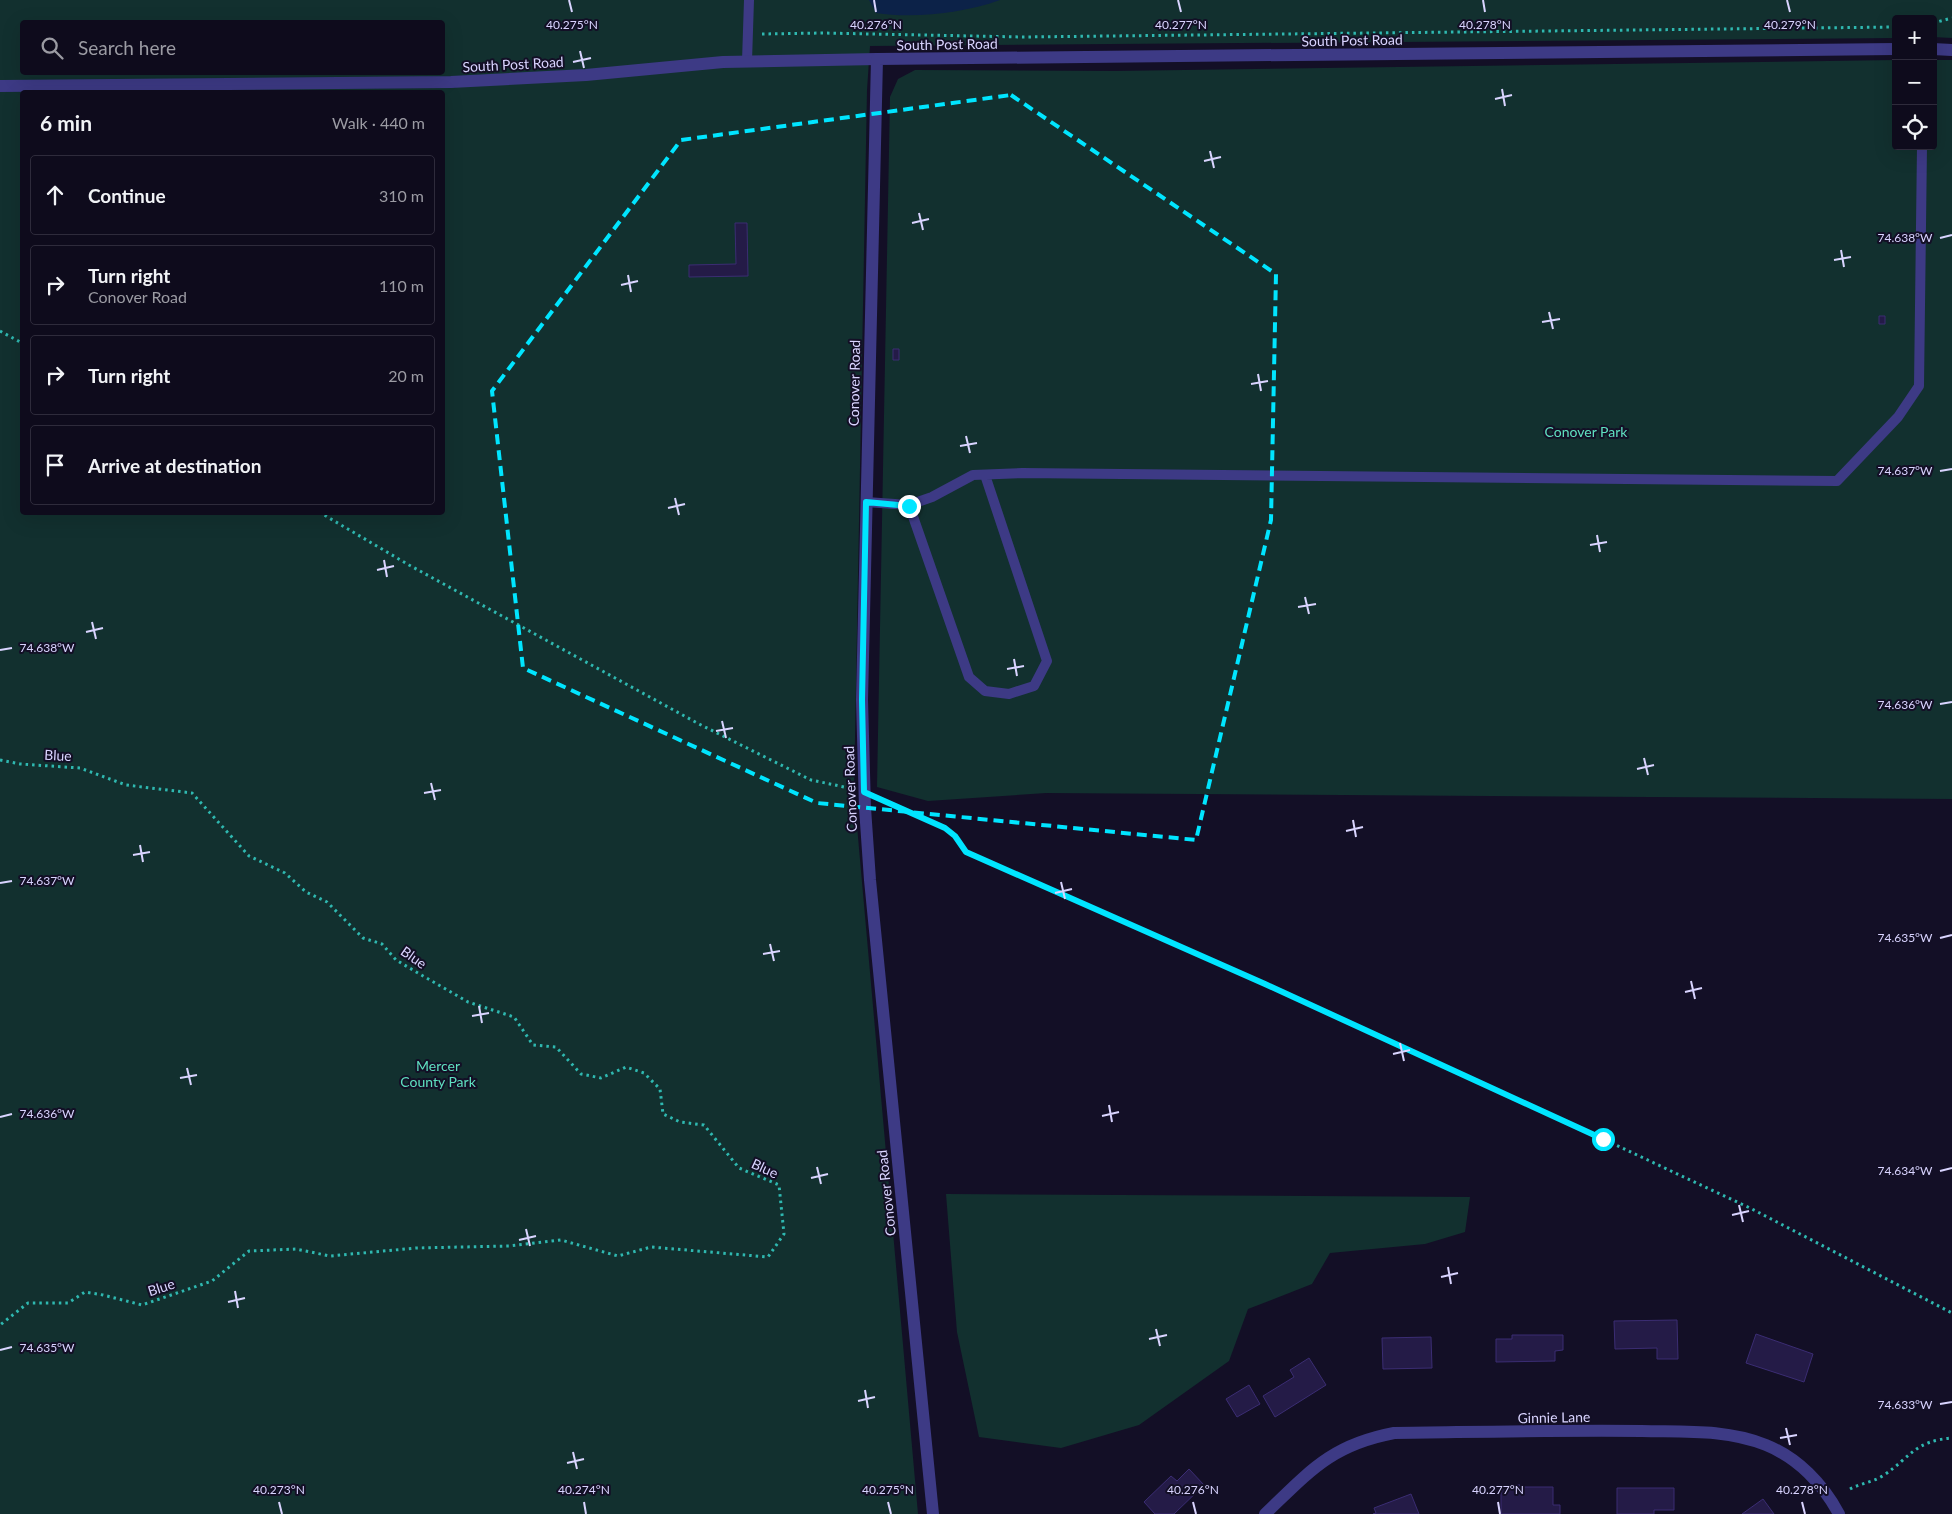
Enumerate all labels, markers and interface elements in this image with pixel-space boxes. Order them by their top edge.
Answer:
map controls [1892,15,1937,150]
button: + [1892,15,1937,60]
text: 40.275°N [546,17,598,32]
text: 40.276°N [850,17,902,32]
text: 40.277°N [1155,17,1207,32]
text: 40.278°N [1459,17,1511,32]
text: 40.279°N [1764,17,1816,32]
search box [20,20,445,75]
street label: South Post Road [1301,31,1403,49]
icon: search [38,34,66,62]
street label: South Post Road [896,35,998,53]
text: Search here [78,36,176,59]
street label: South Post Road [462,53,564,75]
button: − [1892,60,1937,105]
button: locate [1892,105,1937,150]
text: 6 min [40,110,92,135]
text: Walk · 440 m [332,113,425,132]
icon: ahead [41,181,69,209]
text: Continue [88,184,166,207]
text: 310 m [379,186,424,205]
text: 74.638°W [1877,230,1933,245]
text: Turn right [88,264,170,287]
icon: right [41,271,69,299]
text: 110 m [379,276,424,295]
text: Conover Road [88,287,187,306]
street label: Conover Road [845,340,863,426]
icon: right [41,361,69,389]
text: Turn right [88,364,170,387]
text: 20 m [388,366,424,385]
park label: Conover Park [1545,423,1628,440]
icon: arrive [41,451,69,479]
text: Arrive at destination [88,454,261,477]
text: 74.637°W [1877,463,1933,478]
route end [898,495,921,518]
text: 74.638°W [19,640,75,655]
text: 74.636°W [1877,697,1933,712]
street label: Conover Road [840,745,860,833]
street label: Blue [44,746,72,764]
text: 74.637°W [19,873,75,888]
text: 74.635°W [1877,930,1933,945]
street label: Blue [398,942,430,972]
park label: Mercer County Park [400,1057,477,1090]
text: 74.636°W [19,1106,75,1121]
route start [1592,1128,1615,1151]
street label: Conover Road [873,1149,899,1237]
street label: Blue [749,1155,781,1181]
text: 74.634°W [1877,1163,1933,1178]
street label: Blue [145,1275,177,1299]
text: 74.635°W [19,1340,75,1355]
text: 74.633°W [1877,1397,1933,1412]
street label: Ginnie Lane [1517,1408,1591,1426]
text: 40.273°N [253,1482,305,1497]
text: 40.274°N [558,1482,610,1497]
text: 40.275°N [862,1482,914,1497]
text: 40.276°N [1167,1482,1219,1497]
text: 40.277°N [1472,1482,1524,1497]
text: 40.278°N [1776,1482,1828,1497]

